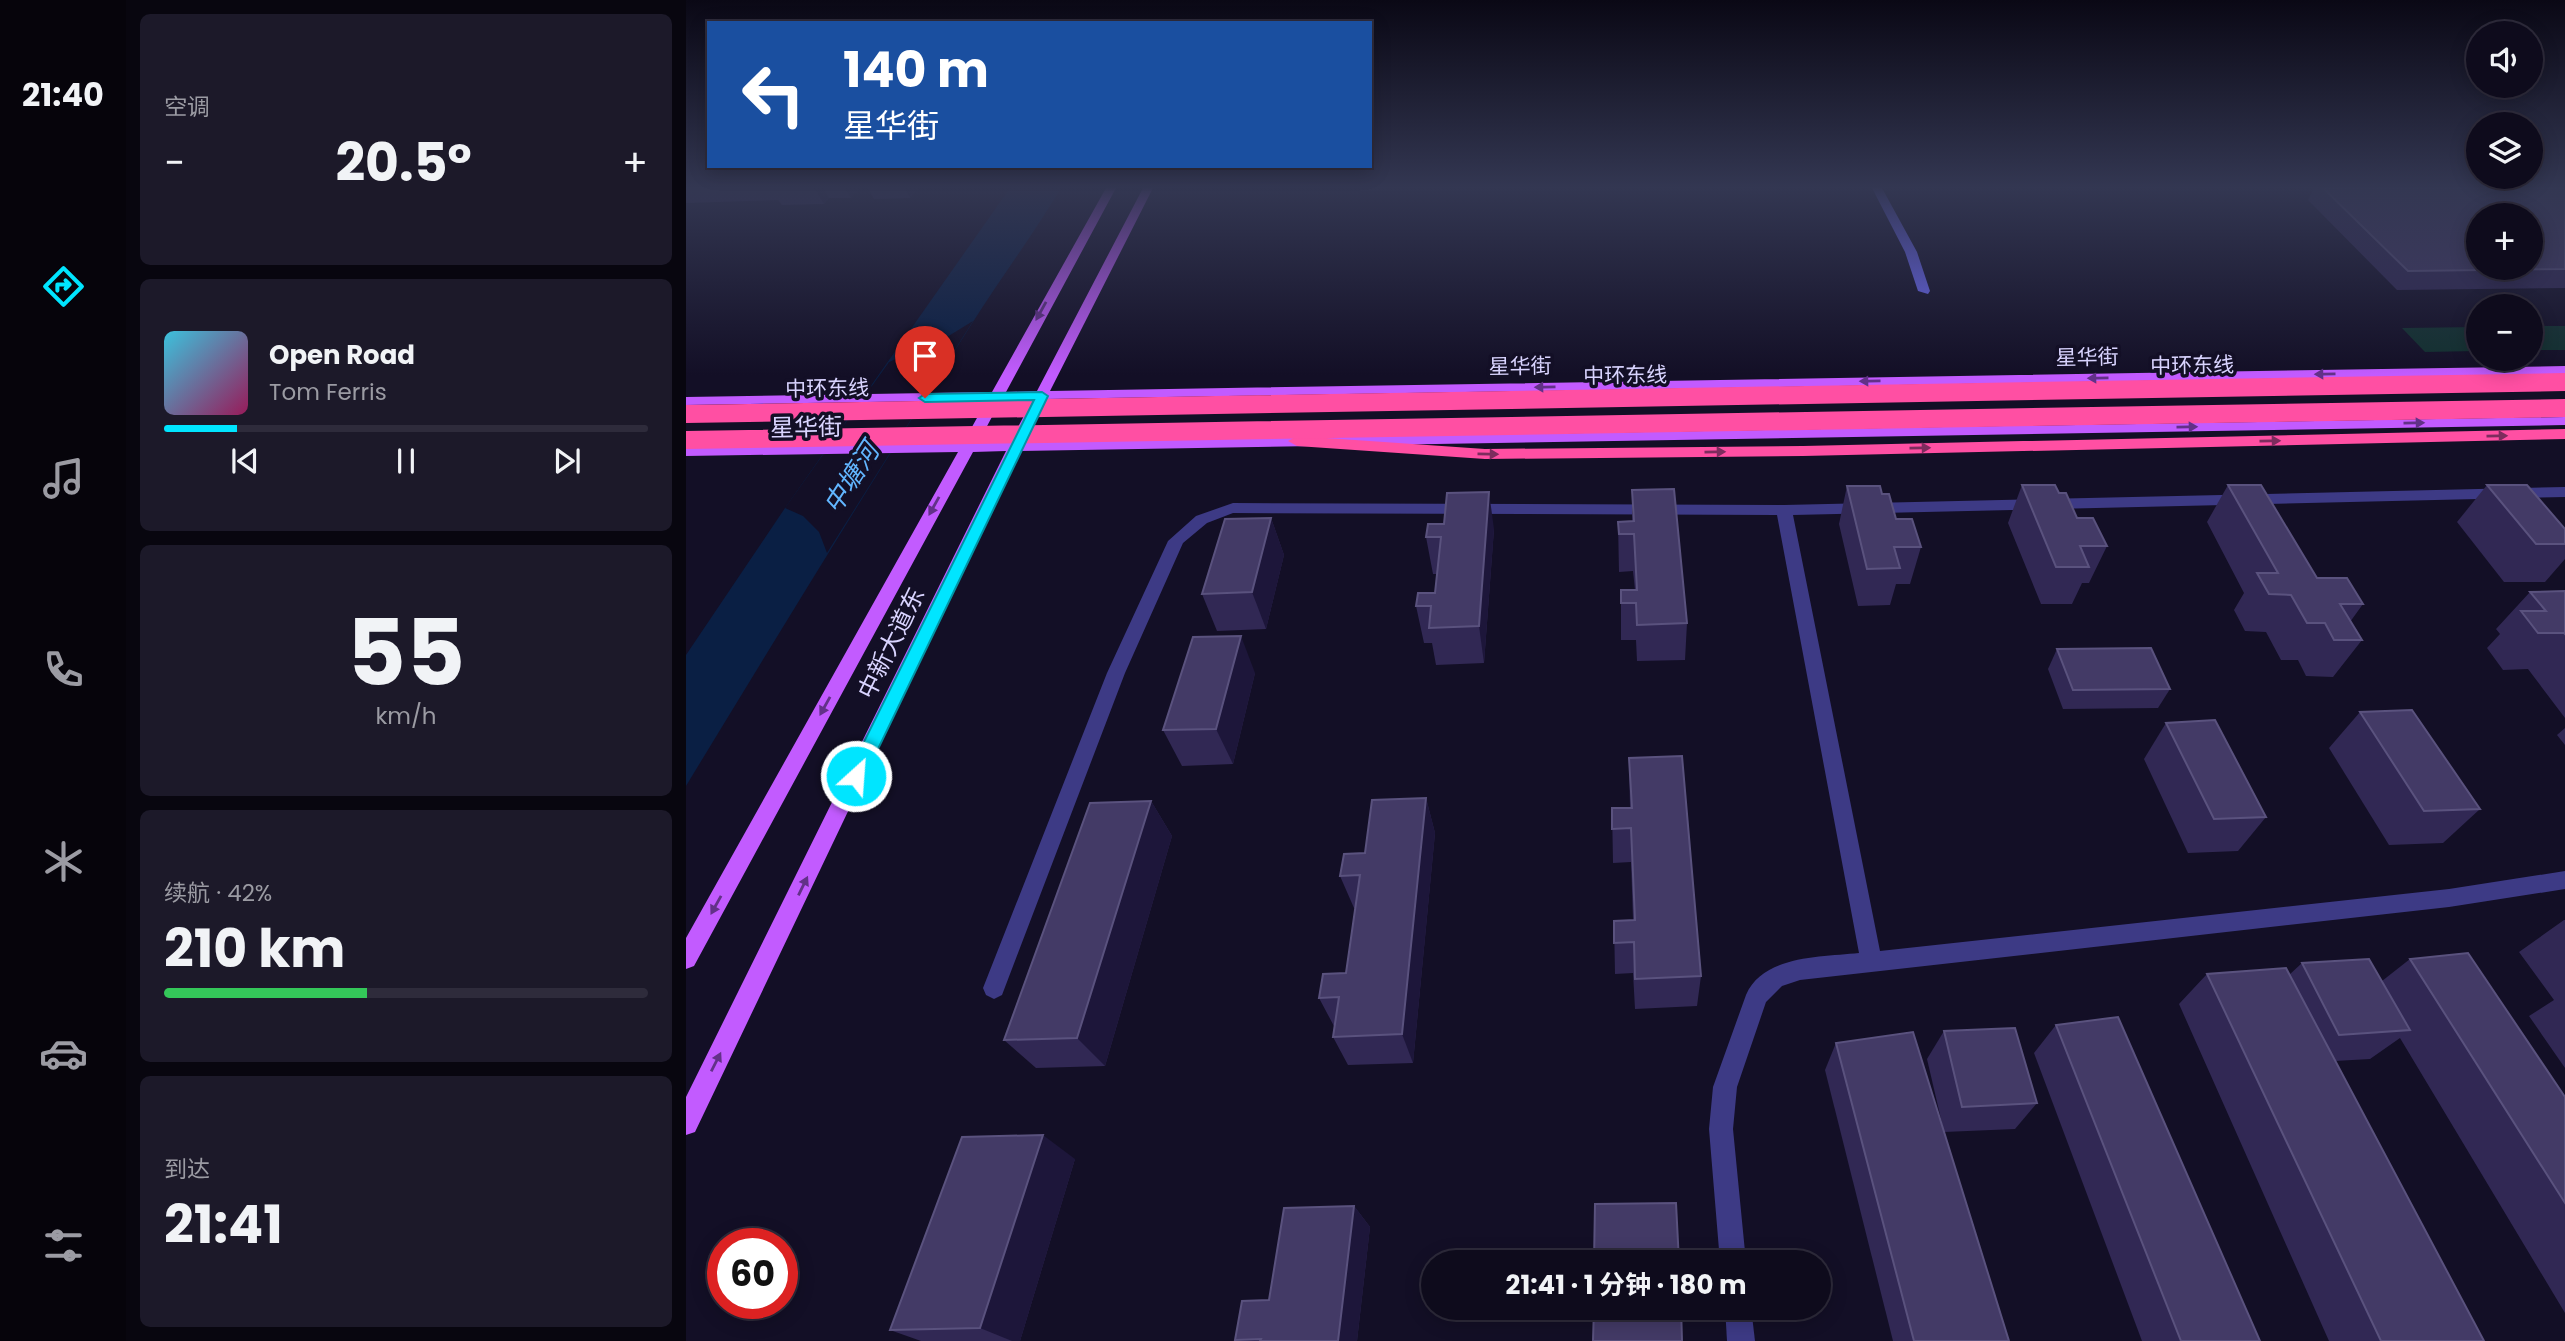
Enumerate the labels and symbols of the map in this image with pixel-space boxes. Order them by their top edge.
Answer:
one-way arrow [1035,302,1047,321]
pin [895,326,955,398]
street label: 星华街 [2055,342,2119,372]
street label: 中环东线 [2150,350,2234,380]
street label: 星华街 [1488,351,1552,381]
street label: 中环东线 [1583,360,1667,390]
one-way arrow [2314,368,2336,379]
one-way arrow [2087,372,2109,383]
street label: 中环东线 [785,373,869,403]
one-way arrow [1859,376,1881,387]
one-way arrow [1534,381,1556,393]
street label: 星华街 [770,410,842,444]
one-way arrow [2403,417,2425,429]
one-way arrow [2176,421,2198,433]
one-way arrow [2486,430,2508,441]
water label: 中塘河 [815,431,890,521]
one-way arrow [2259,435,2281,446]
one-way arrow [1909,443,1931,454]
one-way arrow [1704,446,1726,458]
one-way arrow [1477,448,1499,460]
one-way arrow [928,496,940,516]
street label: 中新大道东 [850,582,932,704]
one-way arrow [819,696,831,715]
position arrow [819,739,893,813]
one-way arrow [797,876,809,896]
one-way arrow [710,896,722,916]
one-way arrow [710,1051,722,1071]
speed limit sign: 60 [707,1228,798,1319]

